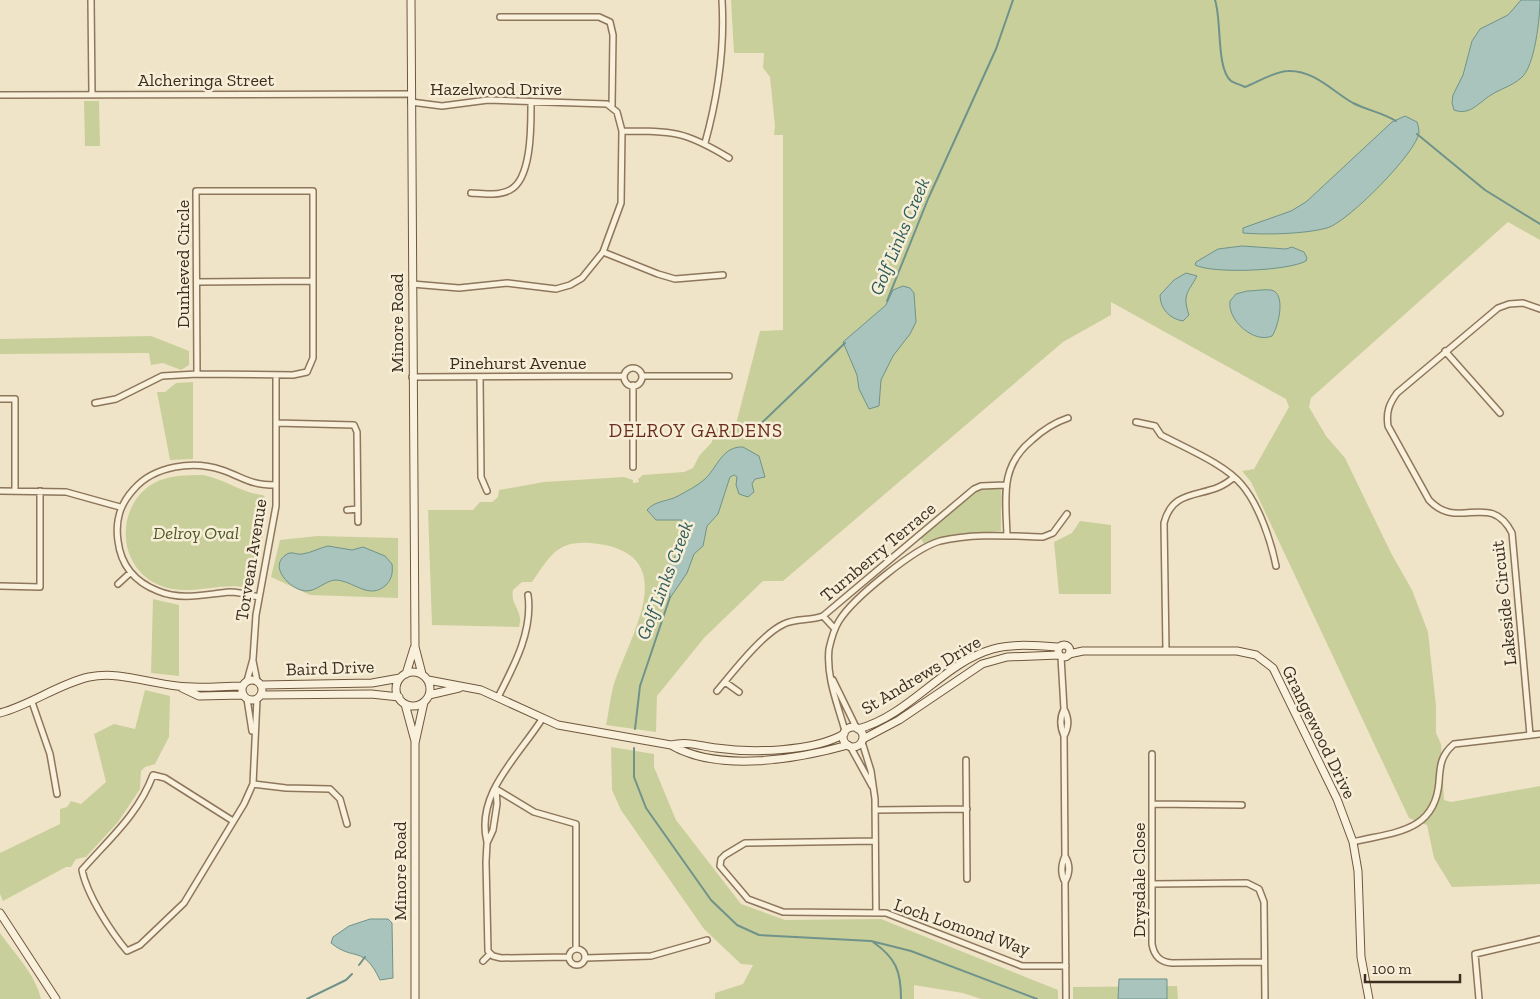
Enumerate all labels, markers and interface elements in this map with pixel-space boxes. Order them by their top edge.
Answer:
street label: Alcheringa Street [138,69,274,91]
street label: Hazelwood Drive [430,78,562,100]
water label: Golf Links Creek [864,174,935,298]
street label: Dunheved Circle [172,200,194,328]
street label: Minore Road [386,273,408,373]
street label: Pinehurst Avenue [449,352,587,374]
district label: DELROY GARDENS [609,419,783,442]
street label: Torvean Avenue [230,497,272,623]
street label: Turnberry Terrace [816,497,940,607]
water label: Golf Links Creek [631,518,698,643]
park label: Delroy Oval [153,522,239,544]
street label: Lakeside Circuit [1486,539,1522,667]
street label: St Andrews Drive [857,631,985,719]
street label: Baird Drive [285,655,375,681]
street label: Grangewood Drive [1277,662,1361,802]
street label: Minore Road [389,821,411,921]
street label: Drysdale Close [1128,822,1150,938]
street label: Loch Lomond Way [891,893,1034,961]
scale bar [1365,952,1460,984]
text: 100 m [1372,960,1411,978]

